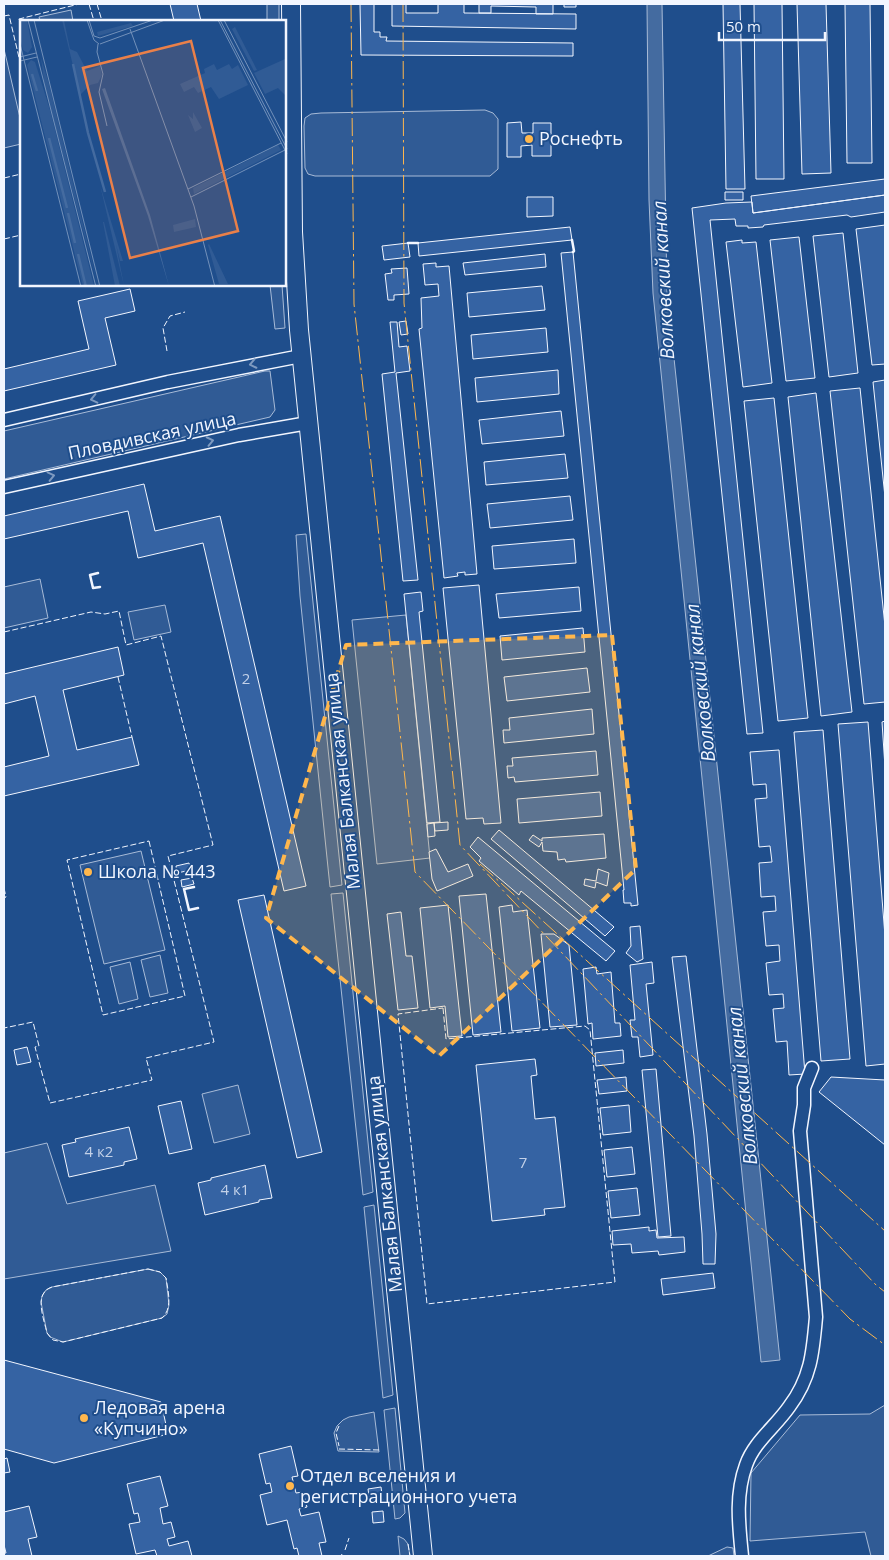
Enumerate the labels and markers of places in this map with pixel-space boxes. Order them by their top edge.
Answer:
place label: Роснефть [539,126,623,150]
marker: Роснефть [523,133,535,145]
place label: Школа № 443 [98,859,216,883]
marker: Школа № 443 [82,866,94,878]
place label: Ледовая арена «Купчино» [94,1395,225,1440]
marker: Ледовая арена «Купчино» [78,1412,90,1424]
place label: Отдел вселения и регистрационного учета [300,1463,517,1508]
marker: Отдел вселения и регистрационного учета [284,1480,296,1492]

